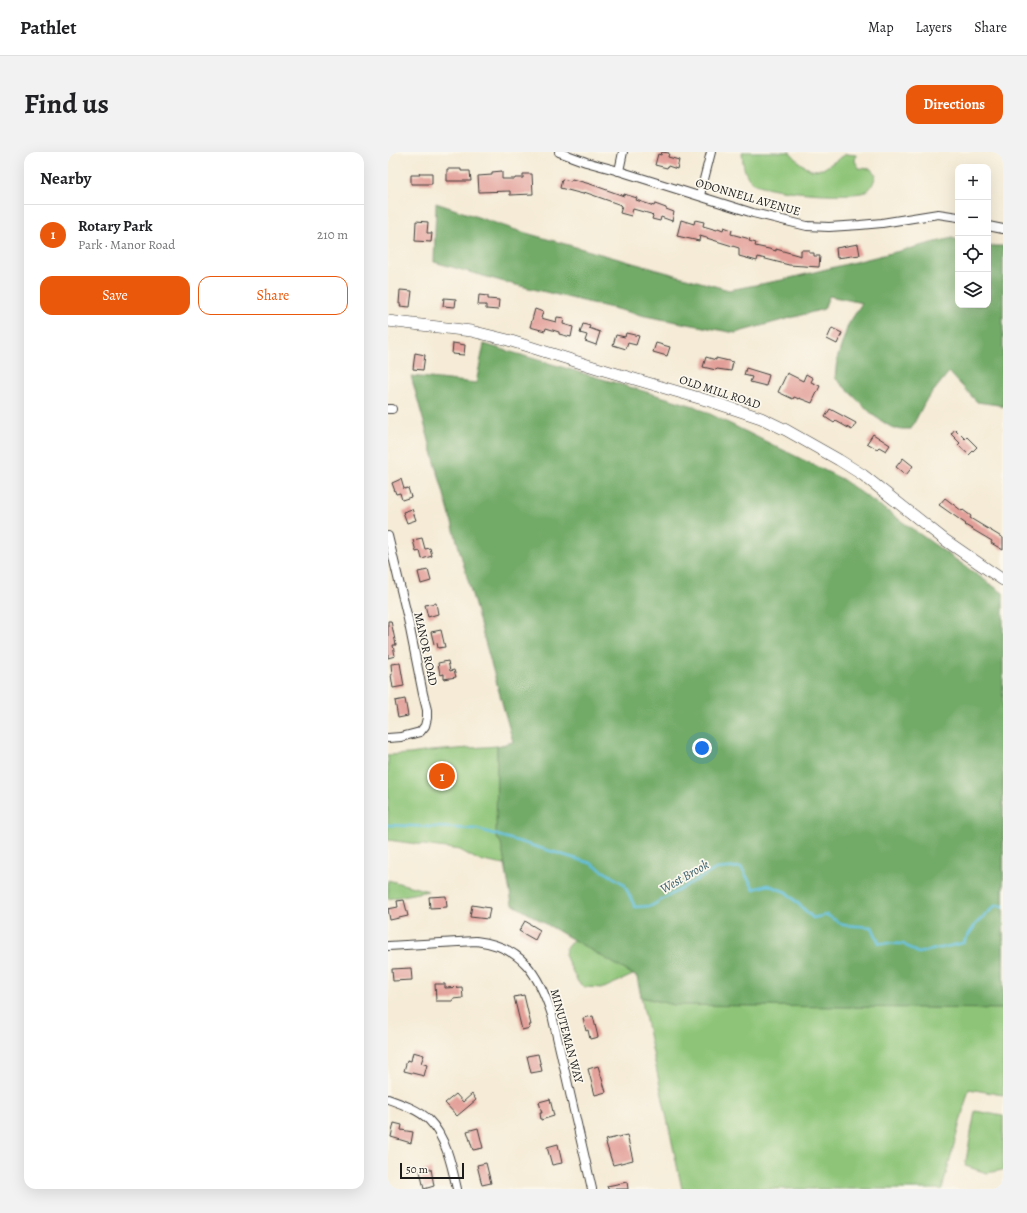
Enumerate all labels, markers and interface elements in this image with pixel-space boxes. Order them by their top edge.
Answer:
text: Pathlet [20,15,76,41]
text: Map [868,18,894,37]
text: Layers [916,18,952,37]
text: Share [974,18,1007,37]
text: Find us [24,85,109,123]
button: Directions [906,85,1003,124]
map controls [955,164,991,308]
button: + [955,164,991,200]
text: Nearby [40,167,91,190]
street label: ODONNELL AVENUE [694,174,802,220]
button: − [955,200,991,236]
text: Rotary Park [78,216,152,236]
text: 1 [51,226,55,243]
text: 210 m [317,226,348,243]
text: Park · Manor Road [78,236,175,253]
button: locate [955,236,991,272]
button: layers [955,272,991,308]
button: Save [40,276,190,315]
button: Share [198,276,348,315]
street label: OLD MILL ROAD [677,371,763,413]
street label: MANOR ROAD [410,611,442,687]
your location [692,738,712,758]
pin: 1 [429,761,455,791]
water label: West Brook [657,856,712,897]
street label: MINUTEMAN WAY [547,987,587,1085]
scale bar [400,1161,464,1180]
text: 50 m [406,1162,428,1177]

